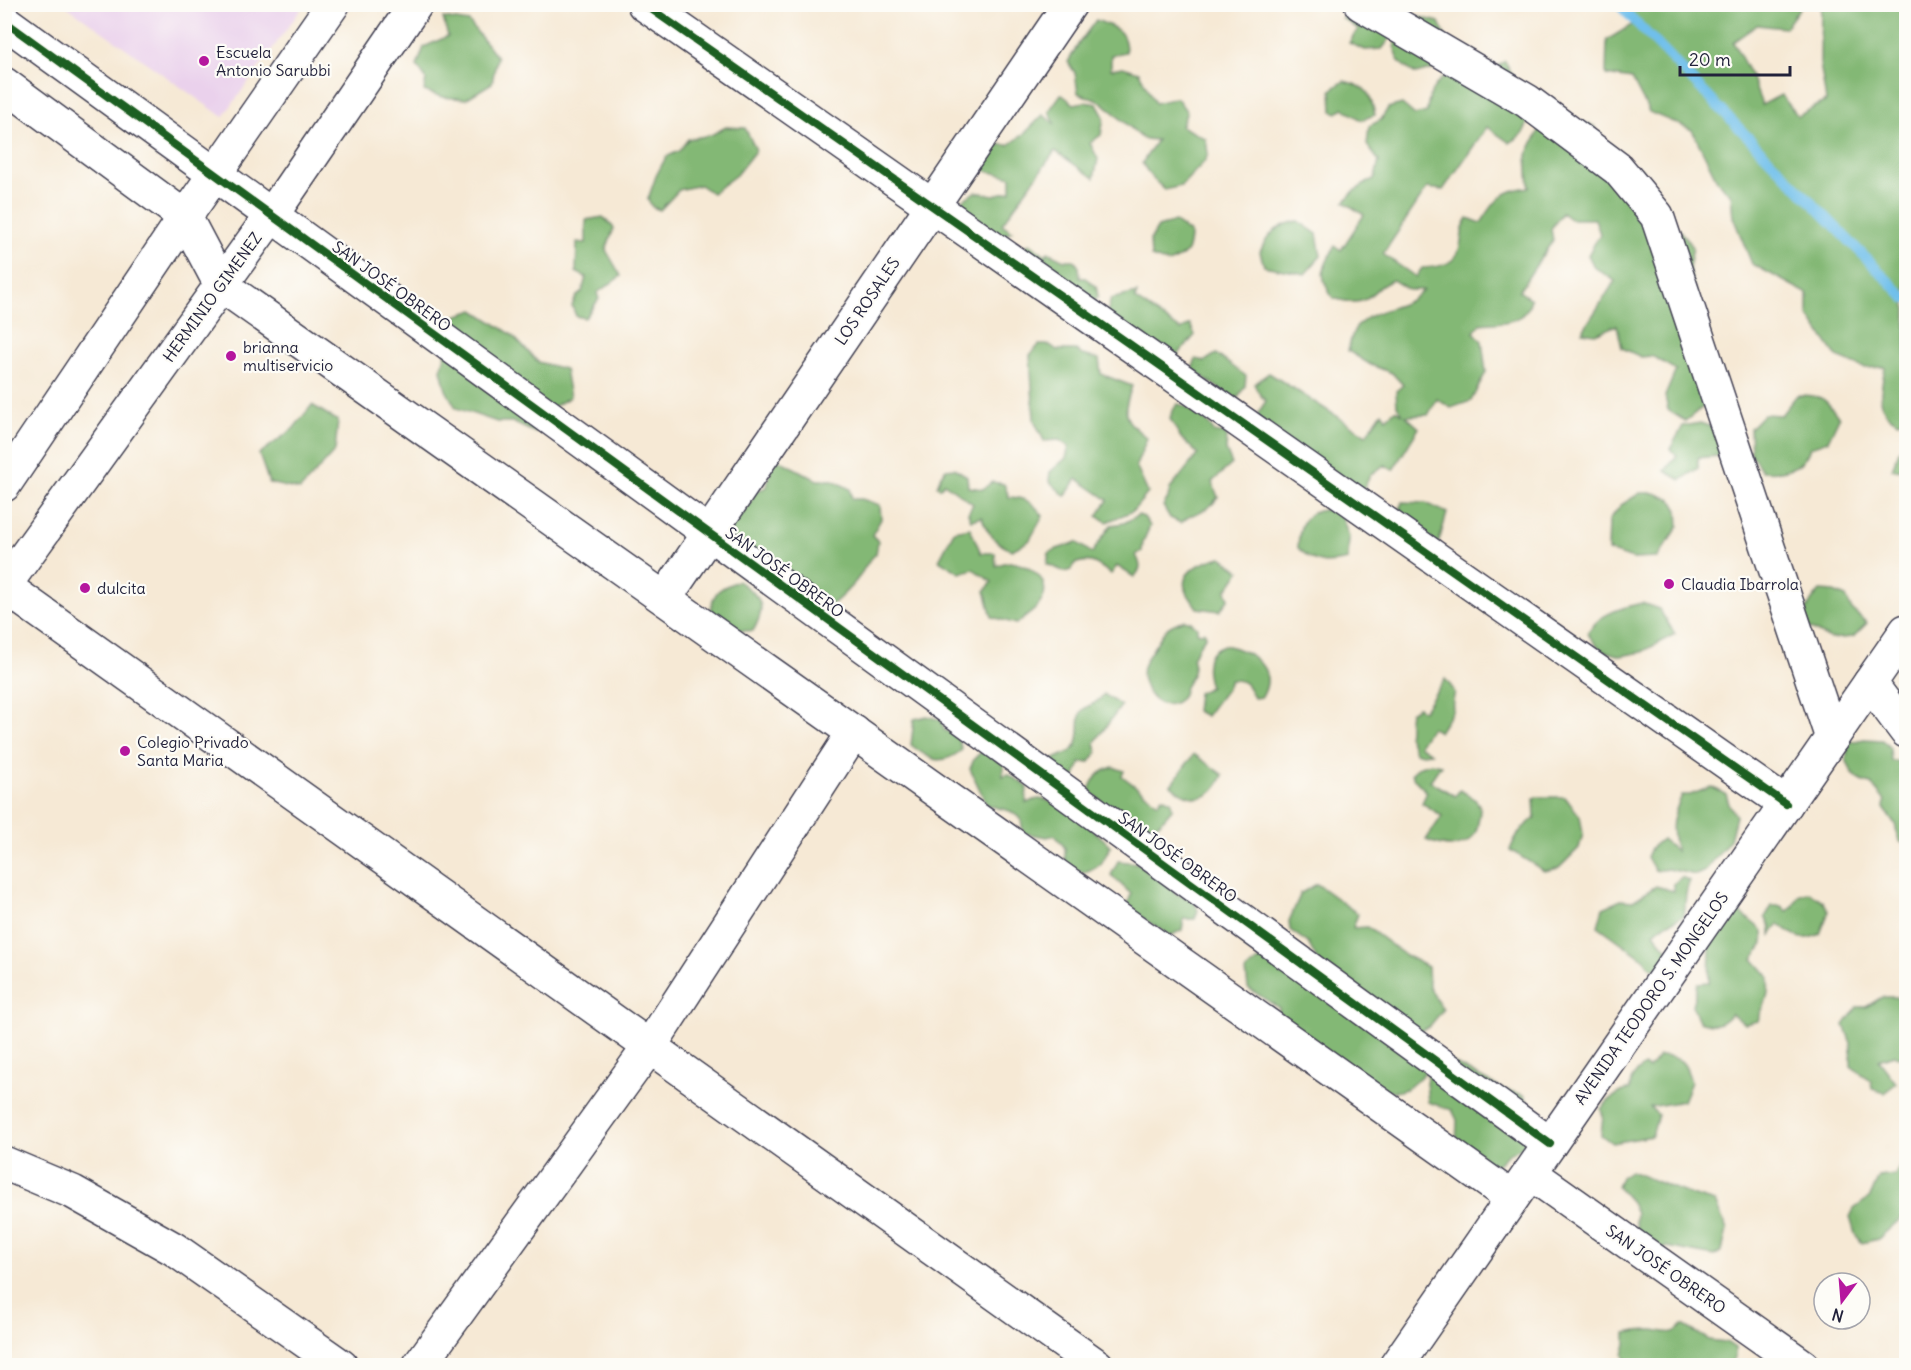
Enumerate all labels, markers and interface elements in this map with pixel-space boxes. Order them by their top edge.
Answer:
scale bar [1680,39,1790,77]
place label: Escuela Antonio Sarubbi [216,42,331,80]
text: 20 m [1689,48,1731,71]
marker: Escuela Antonio Sarubbi [197,54,211,68]
street label: HERMINIO GIMENEZ [158,228,266,366]
street label: SAN JOSÉ OBRERO [329,236,455,336]
street label: LOS ROSALES [830,253,904,349]
place label: brianna multiservicio [243,337,333,375]
marker: brianna multiservicio [224,349,238,363]
street label: SAN JOSÉ OBRERO [722,522,848,622]
place label: Claudia Ibarrola [1681,574,1799,594]
marker: Claudia Ibarrola [1662,577,1676,591]
place label: dulcita [97,578,146,598]
marker: dulcita [78,581,92,595]
place label: Colegio Privado Santa Maria [137,732,249,770]
marker: Colegio Privado Santa Maria [118,744,132,758]
street label: SAN JOSÉ OBRERO [1115,807,1241,907]
street label: AVENIDA TEODORO S. MONGELOS [1570,888,1732,1108]
street label: SAN JOSÉ OBRERO [1602,1220,1730,1318]
north arrow [1812,1271,1872,1331]
text: N [1830,1304,1846,1327]

